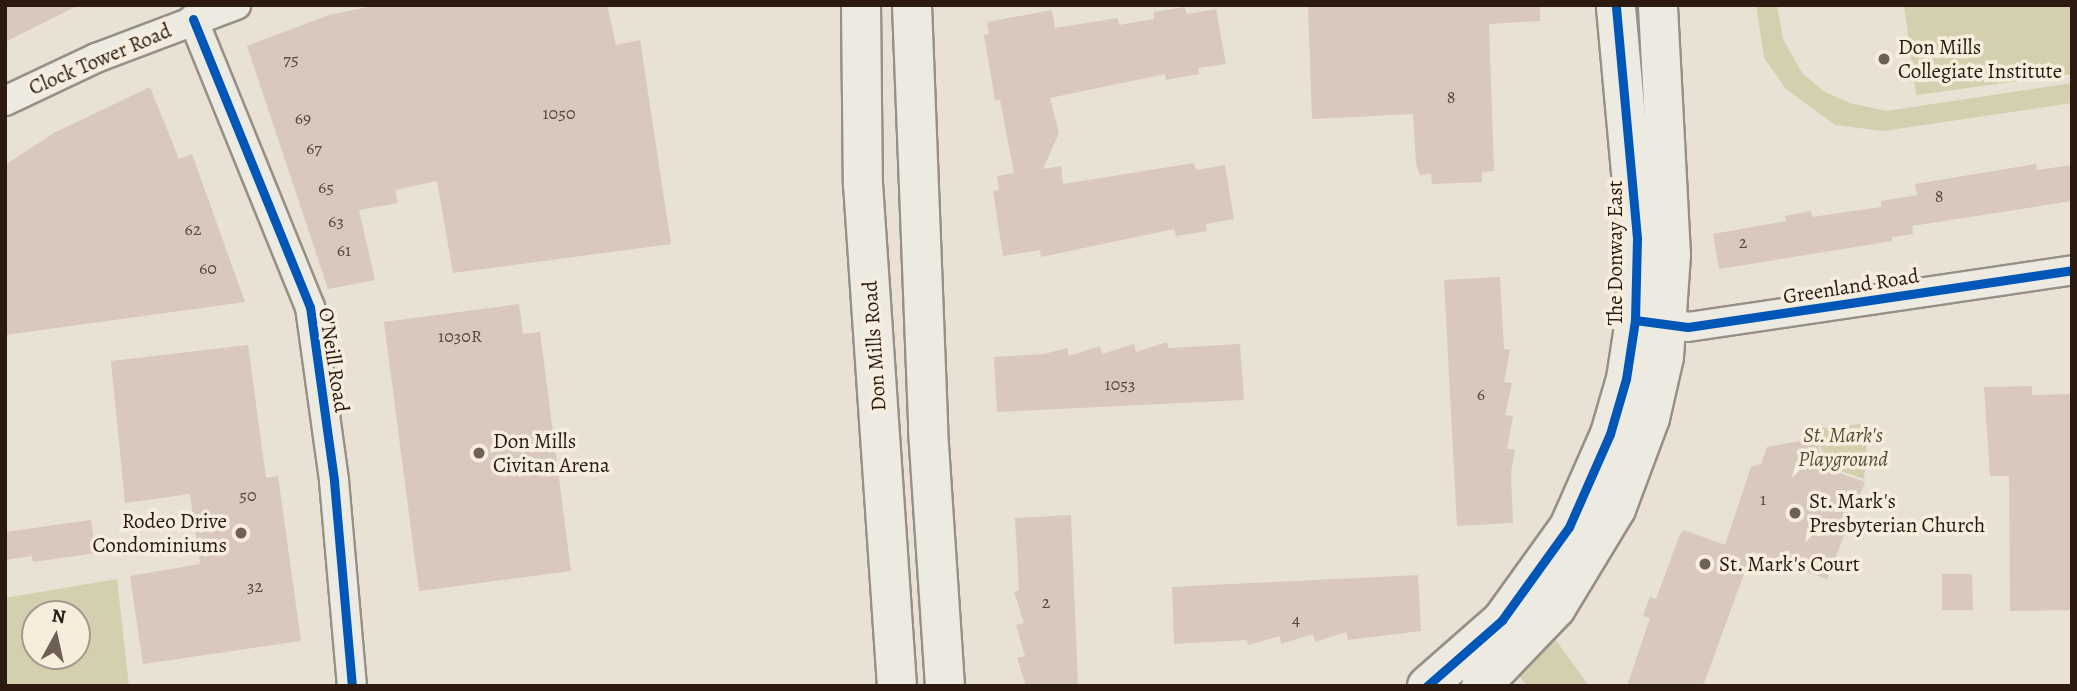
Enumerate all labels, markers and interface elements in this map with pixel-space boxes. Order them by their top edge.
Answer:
street label: Clock Tower Road [25,18,175,100]
place label: Don Mills Collegiate Institute [1898,34,2062,84]
house number: 75 [283,48,299,70]
marker: Don Mills Collegiate Institute [1876,51,1892,67]
house number: 8 [1447,86,1455,108]
house number: 1050 [542,102,576,124]
house number: 69 [295,107,311,129]
house number: 67 [306,137,322,159]
house number: 65 [318,176,334,198]
street label: The Donway East [1602,180,1628,326]
house number: 8 [1935,185,1943,207]
house number: 63 [328,210,344,232]
house number: 62 [185,218,201,240]
house number: 2 [1739,231,1747,253]
house number: 61 [337,239,351,261]
house number: 60 [199,257,217,279]
street label: Greenland Road [1781,263,1921,309]
street label: Don Mills Road [857,280,891,412]
street label: O'Neill Road [313,306,355,414]
house number: 1030R [438,325,482,347]
house number: 1053 [1105,373,1135,395]
house number: 6 [1477,383,1485,405]
park label: St. Mark's Playground [1798,422,1888,472]
place label: Don Mills Civitan Arena [493,428,610,478]
marker: Don Mills Civitan Arena [471,445,487,461]
house number: 50 [239,484,257,506]
house number: 1 [1760,488,1766,510]
place label: St. Mark's Presbyterian Church [1809,488,1985,538]
marker: St. Mark's Presbyterian Church [1787,505,1803,521]
place label: Rodeo Drive Condominiums [92,508,227,558]
marker: Rodeo Drive Condominiums [233,525,249,541]
place label: St. Mark's Court [1719,551,1860,577]
marker: St. Mark's Court [1697,556,1713,572]
house number: 32 [247,575,263,597]
house number: 2 [1042,591,1050,613]
north arrow [21,600,91,670]
text: N [50,602,67,630]
house number: 4 [1292,608,1300,630]

